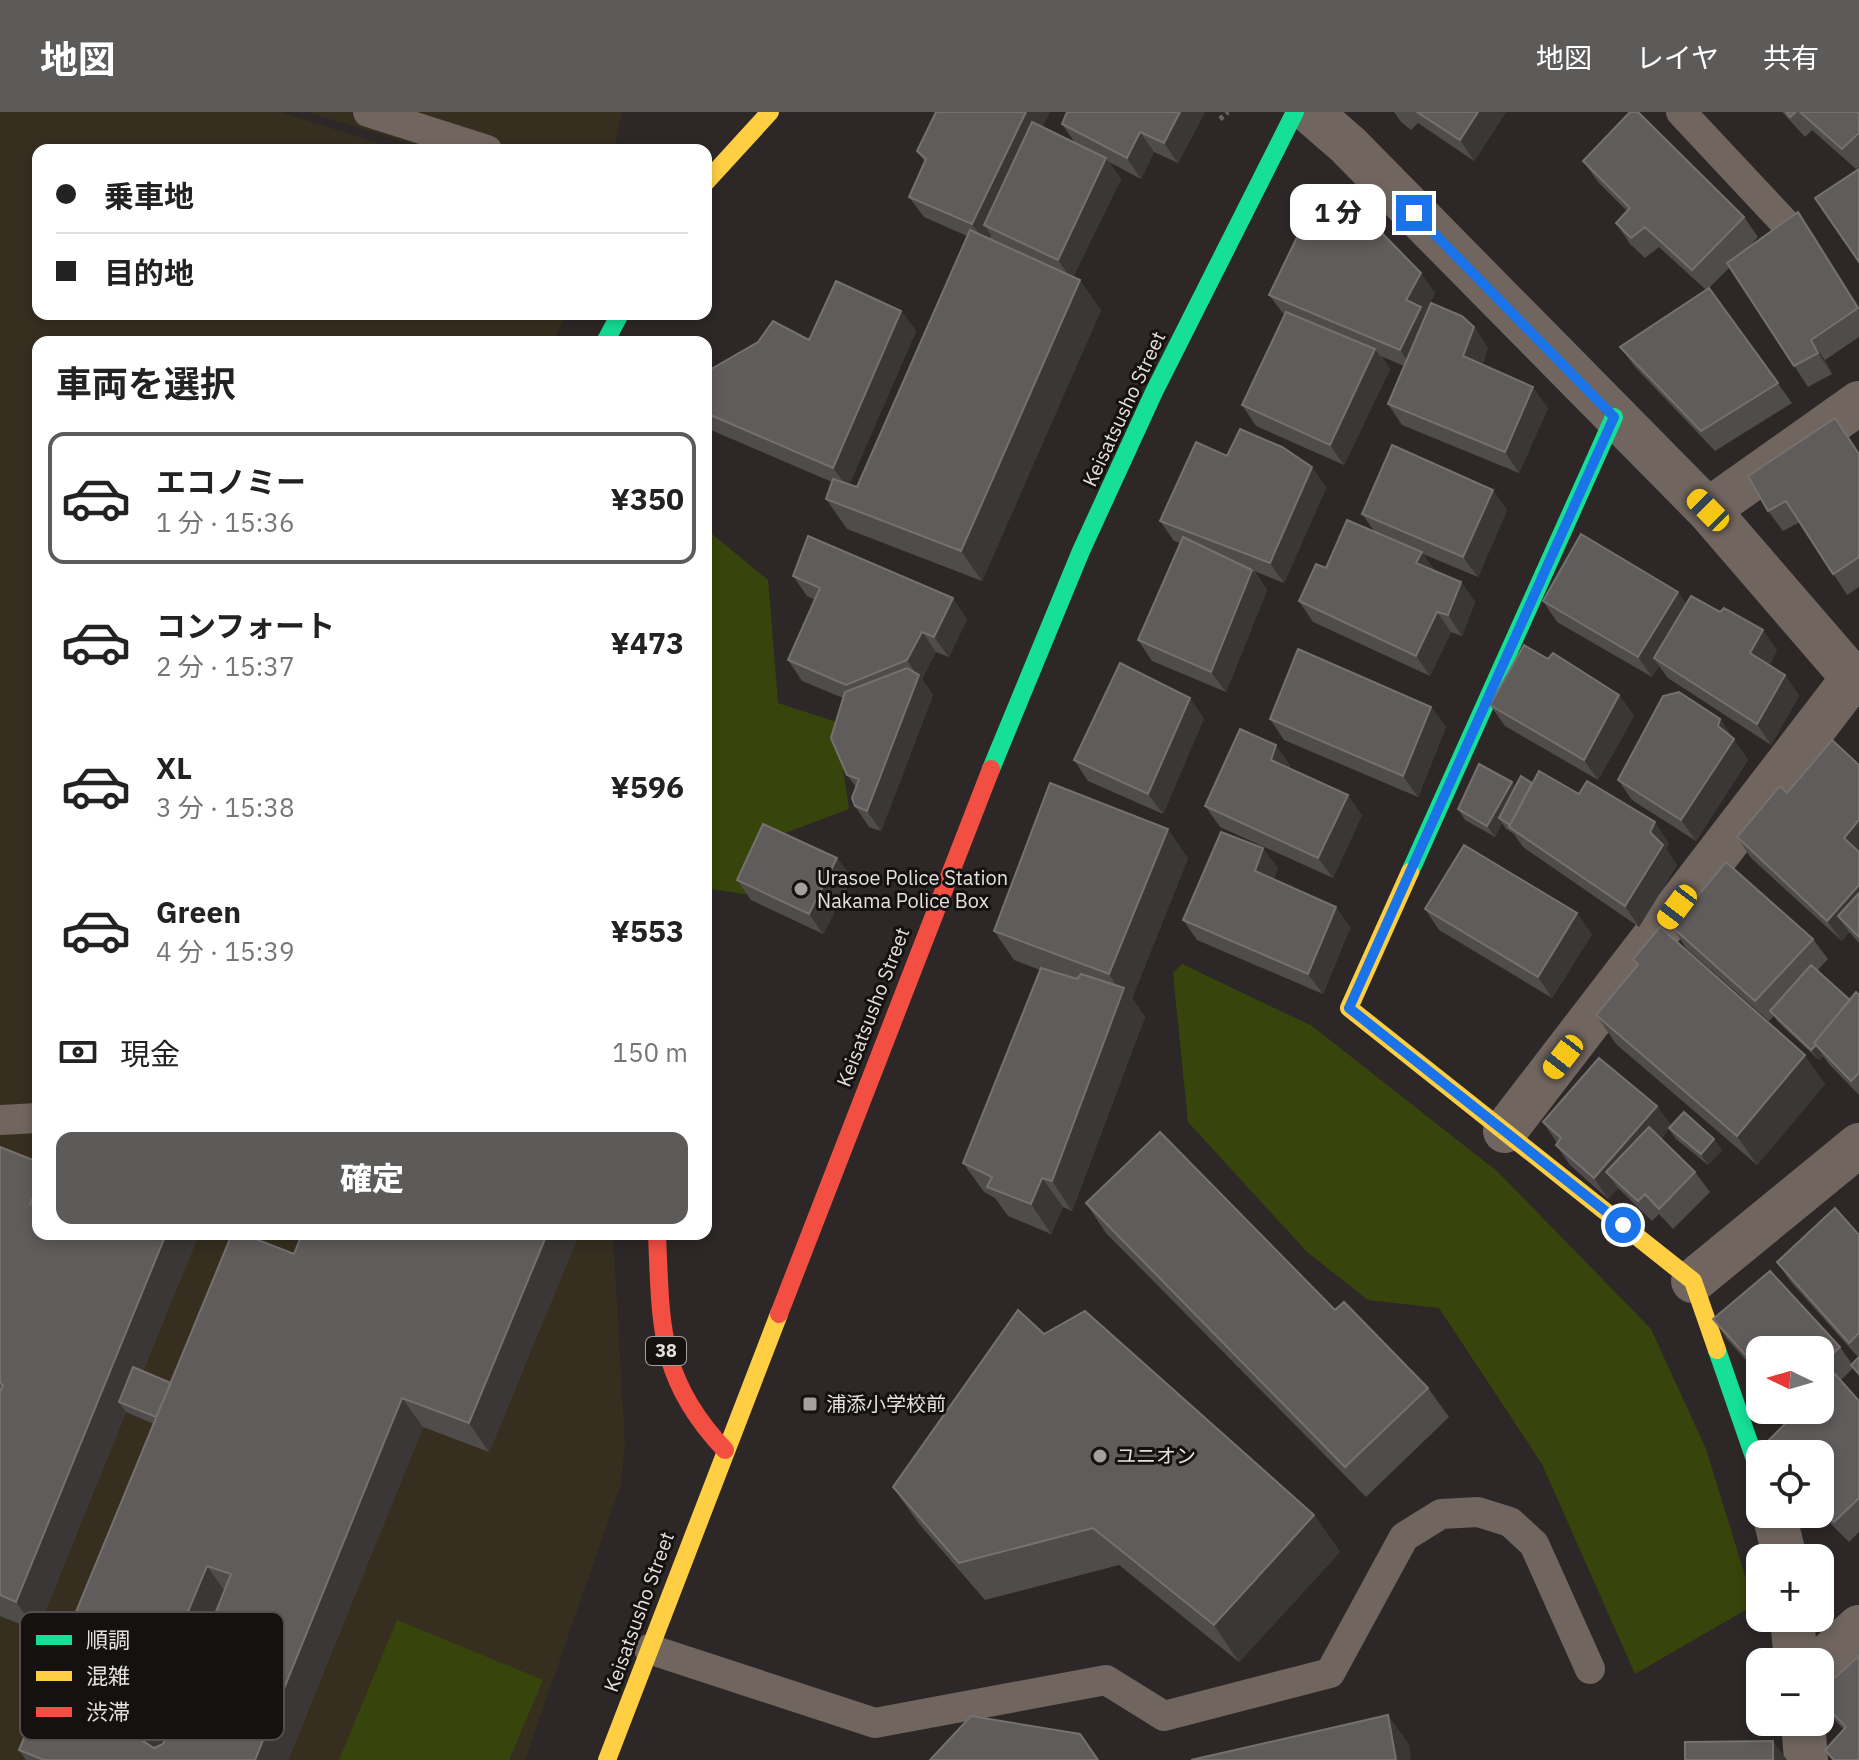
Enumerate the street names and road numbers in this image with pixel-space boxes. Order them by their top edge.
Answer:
street label: Keisatsusho Street [1076,327,1171,491]
street label: Keisatsusho Street [830,923,915,1090]
road number: 38 [646,1337,686,1365]
street label: Keisatsusho Street [597,1528,680,1696]

